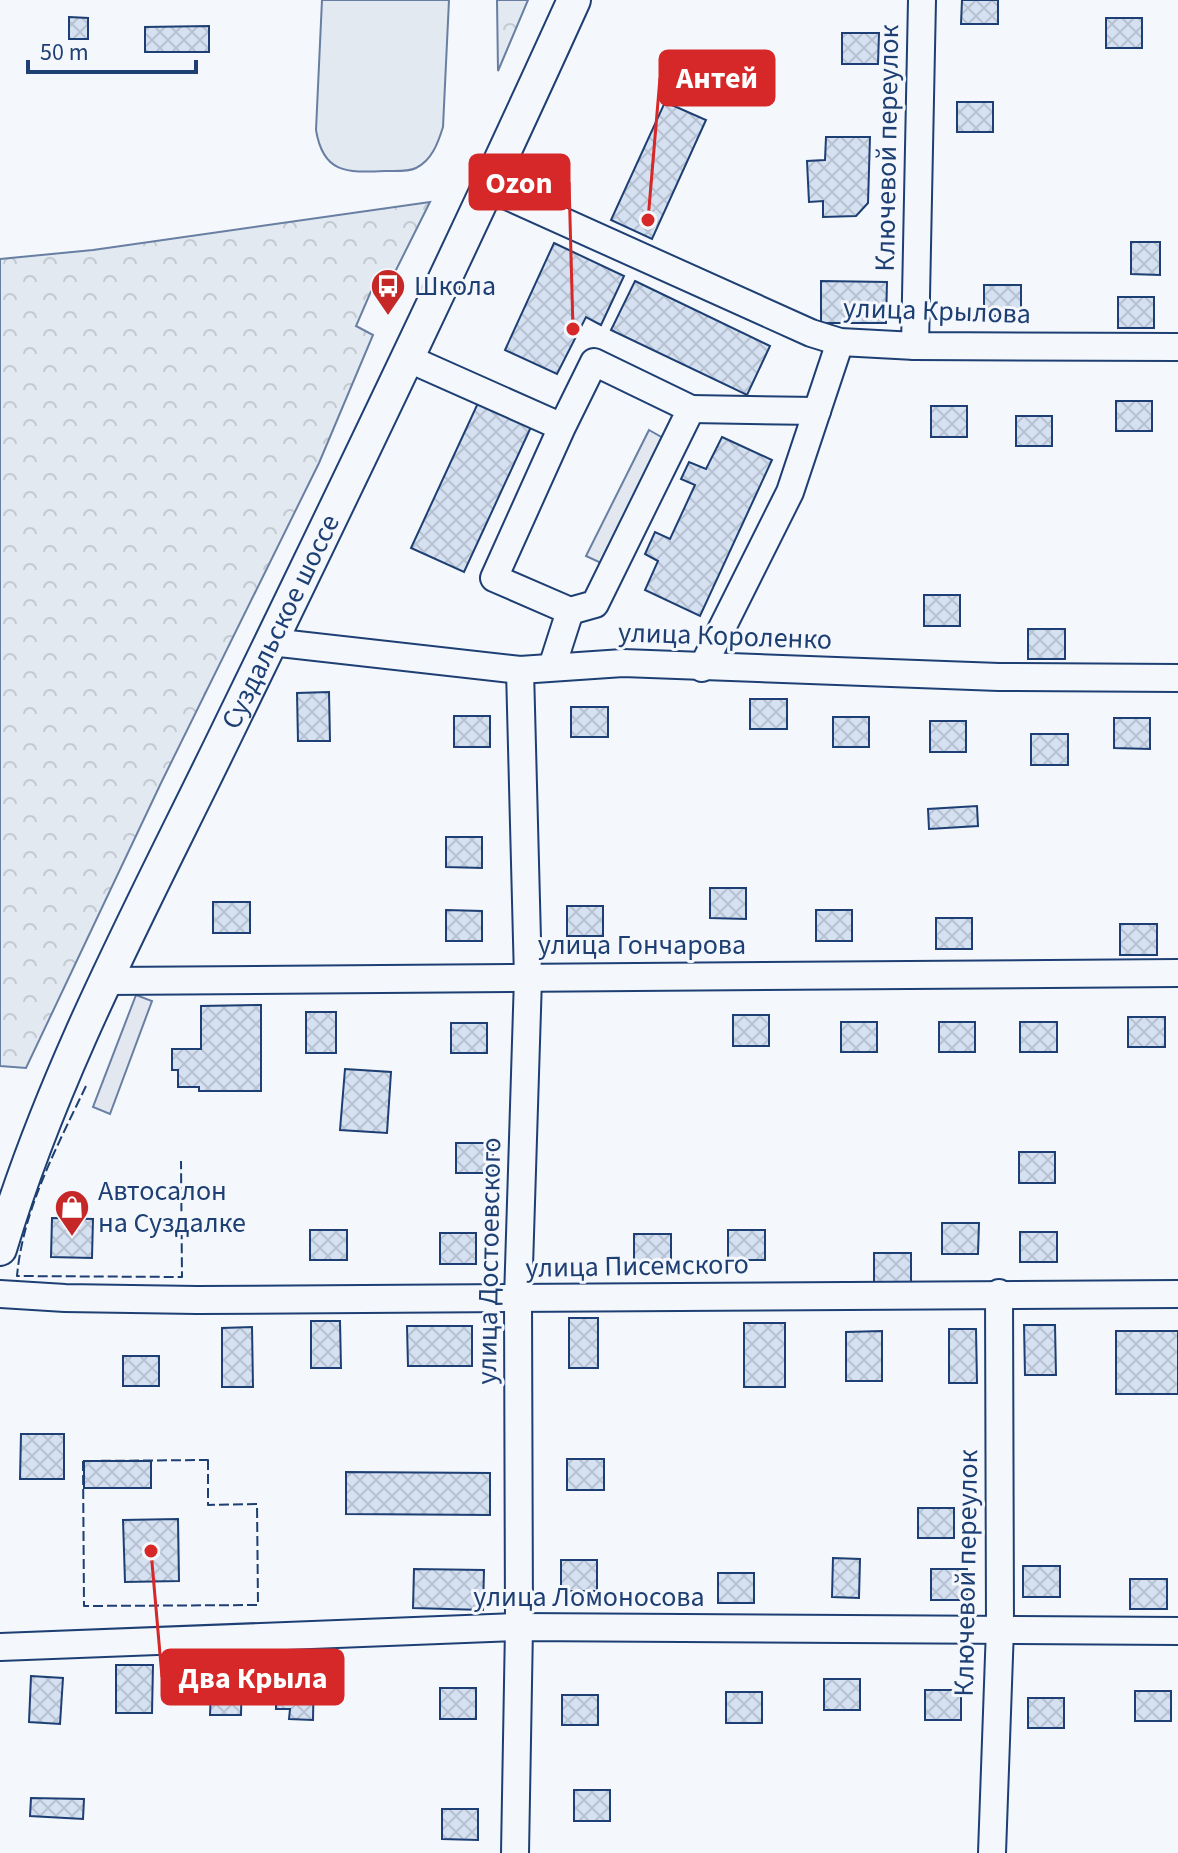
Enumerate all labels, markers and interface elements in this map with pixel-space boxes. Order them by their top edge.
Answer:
scale bar [28,24,196,74]
street label: Ключевой переулок [865,24,909,272]
text: 50 m [40,35,89,70]
callout: Антей [660,51,774,105]
text: Антей [675,57,758,100]
callout: Ozon [470,155,569,209]
text: Ozon [485,162,553,205]
place label: Школа [414,266,496,306]
bus stop icon: Школа [369,267,407,317]
street label: улица Крылова [842,288,1032,334]
street label: Суздальское шоссе [212,508,350,736]
street label: улица Короленко [617,612,833,660]
street label: улица Гончарова [538,925,746,965]
street label: улица Достоевского [467,1137,511,1385]
place label: Автосалон на Суздалке [98,1171,246,1243]
shop icon: Автосалон на Суздалке [53,1188,91,1238]
street label: улица Писемского [525,1244,749,1288]
street label: Ключевой переулок [944,1449,988,1697]
street label: улица Ломоносова [473,1577,705,1617]
callout: Два Крыла [162,1650,343,1704]
text: Два Крыла [178,1657,328,1700]

